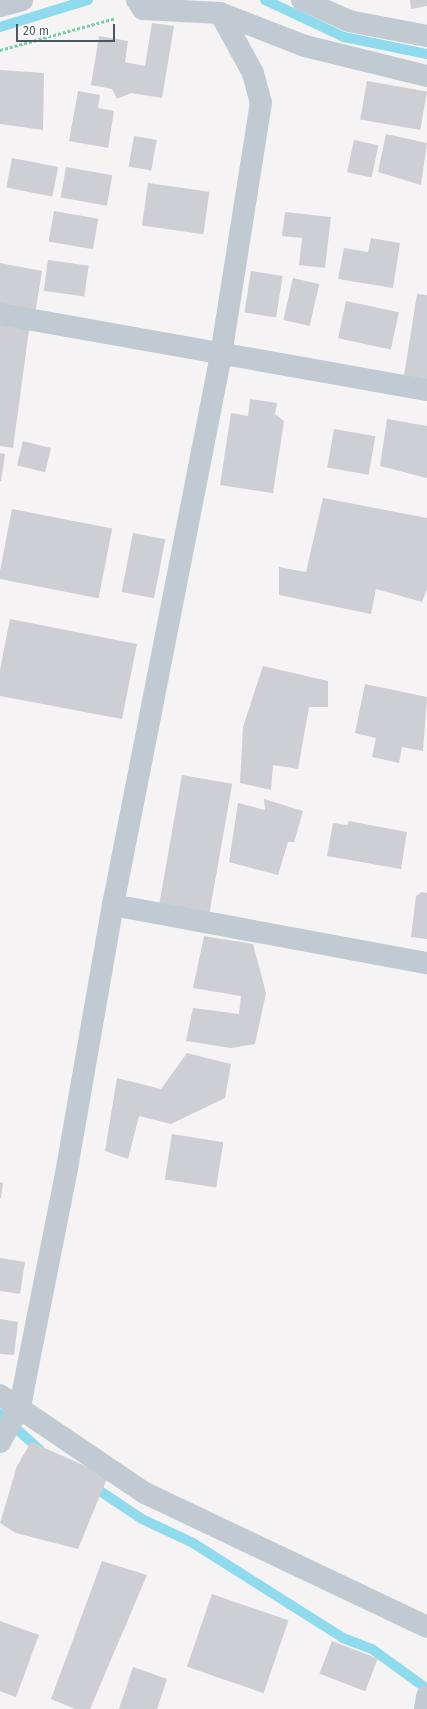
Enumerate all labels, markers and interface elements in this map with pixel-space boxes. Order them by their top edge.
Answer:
scale bar [18,16,117,42]
text: 20 m [23,24,49,38]

